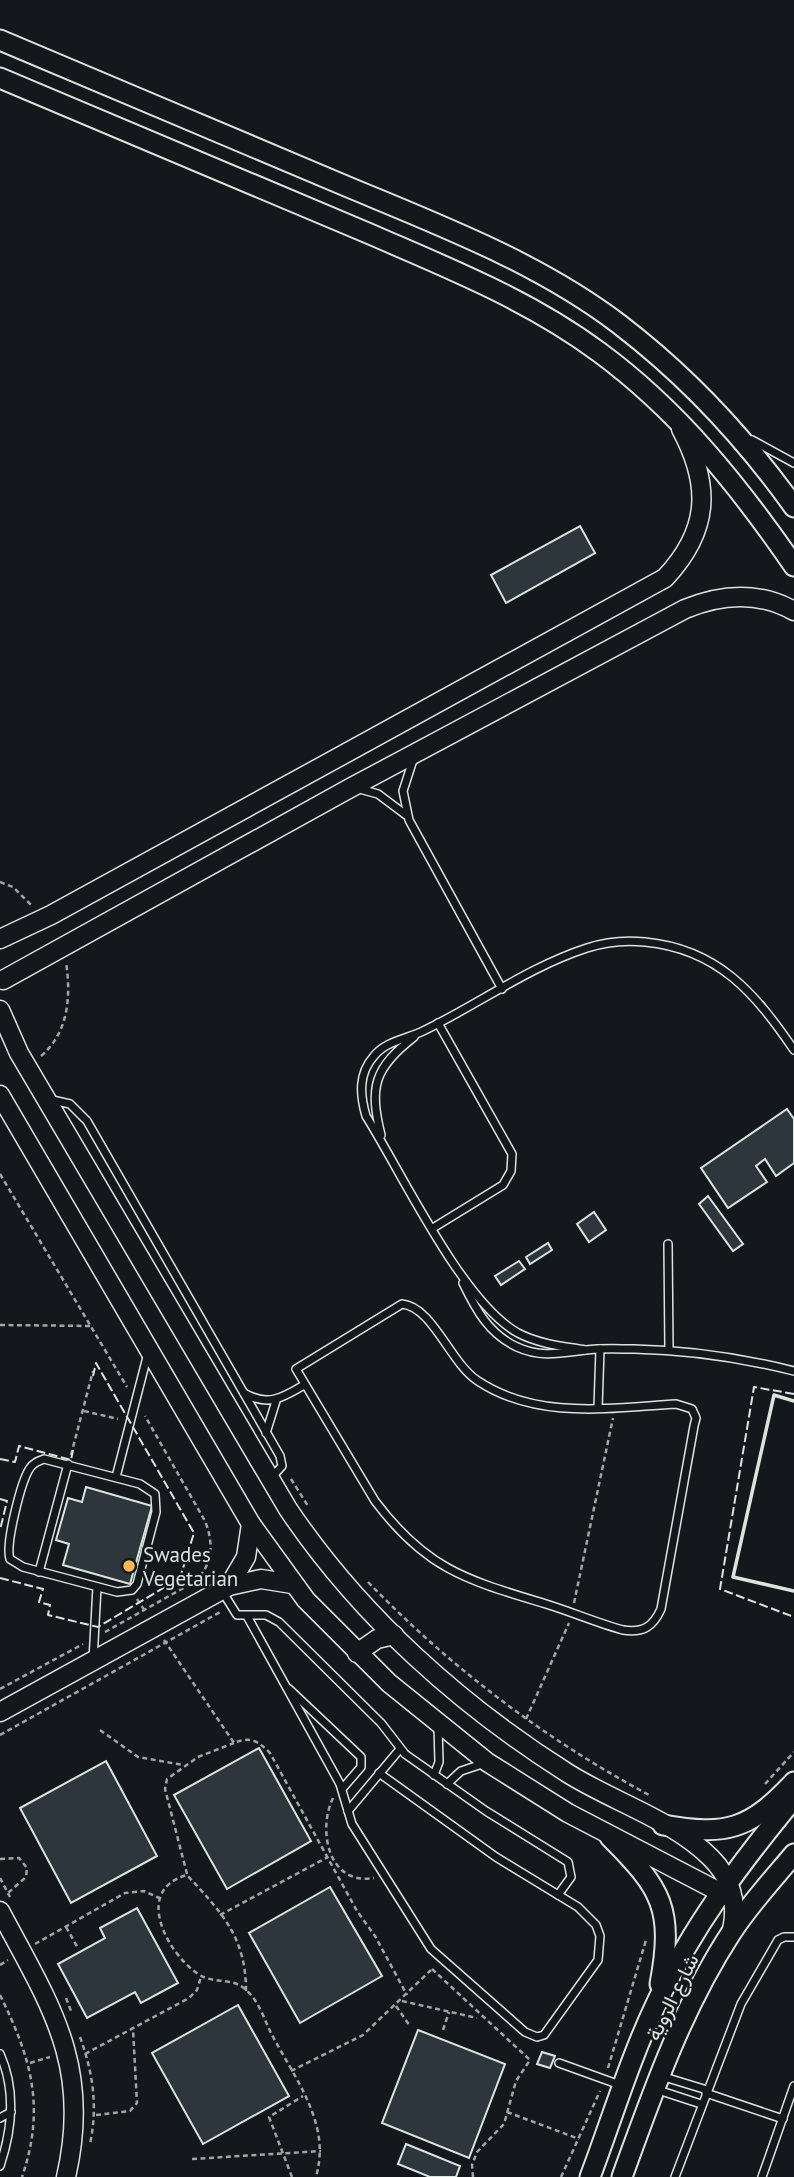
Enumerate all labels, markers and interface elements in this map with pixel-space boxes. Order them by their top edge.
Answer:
place label: Swades Vegetarian [142,1541,238,1592]
marker: Swades Vegetarian [121,1558,137,1574]
street label: شارع الروية [639,1949,705,2045]

